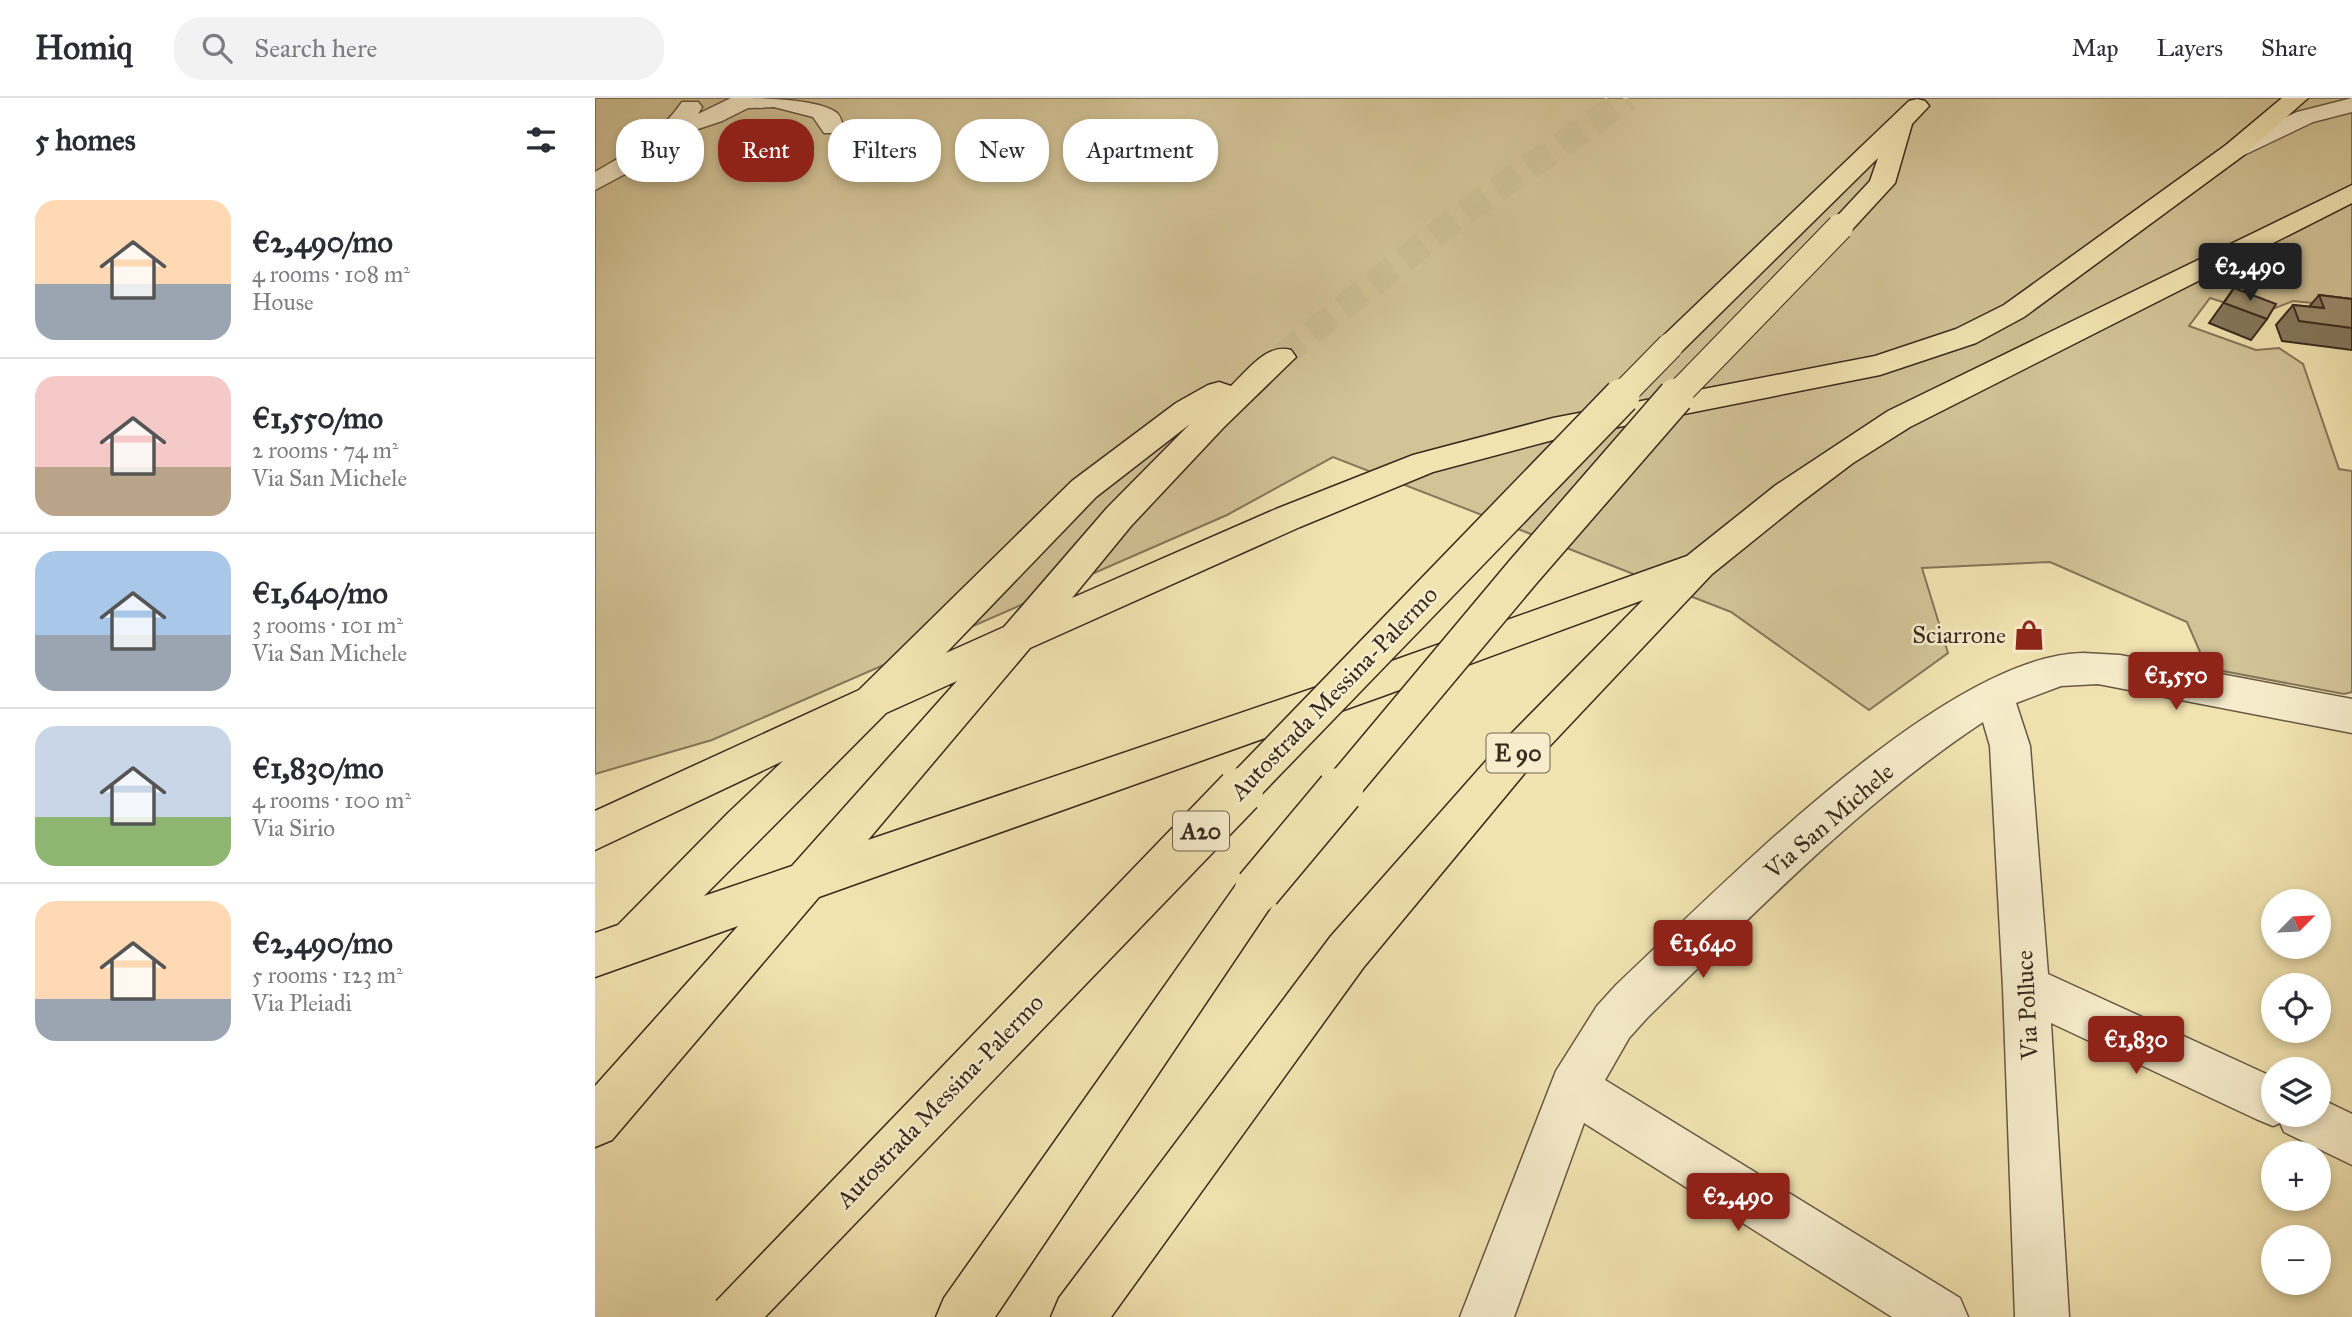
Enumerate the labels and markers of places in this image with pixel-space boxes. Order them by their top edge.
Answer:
pin: €2,490 [2193,244,2307,303]
shop icon: Sciarrone [2012,618,2046,652]
place label: Sciarrone [1912,620,2006,650]
pin: €1,550 [2119,652,2233,712]
pin: €1,640 [1646,920,1760,980]
pin: €1,830 [2079,1016,2193,1076]
pin: €2,490 [1681,1174,1795,1233]

